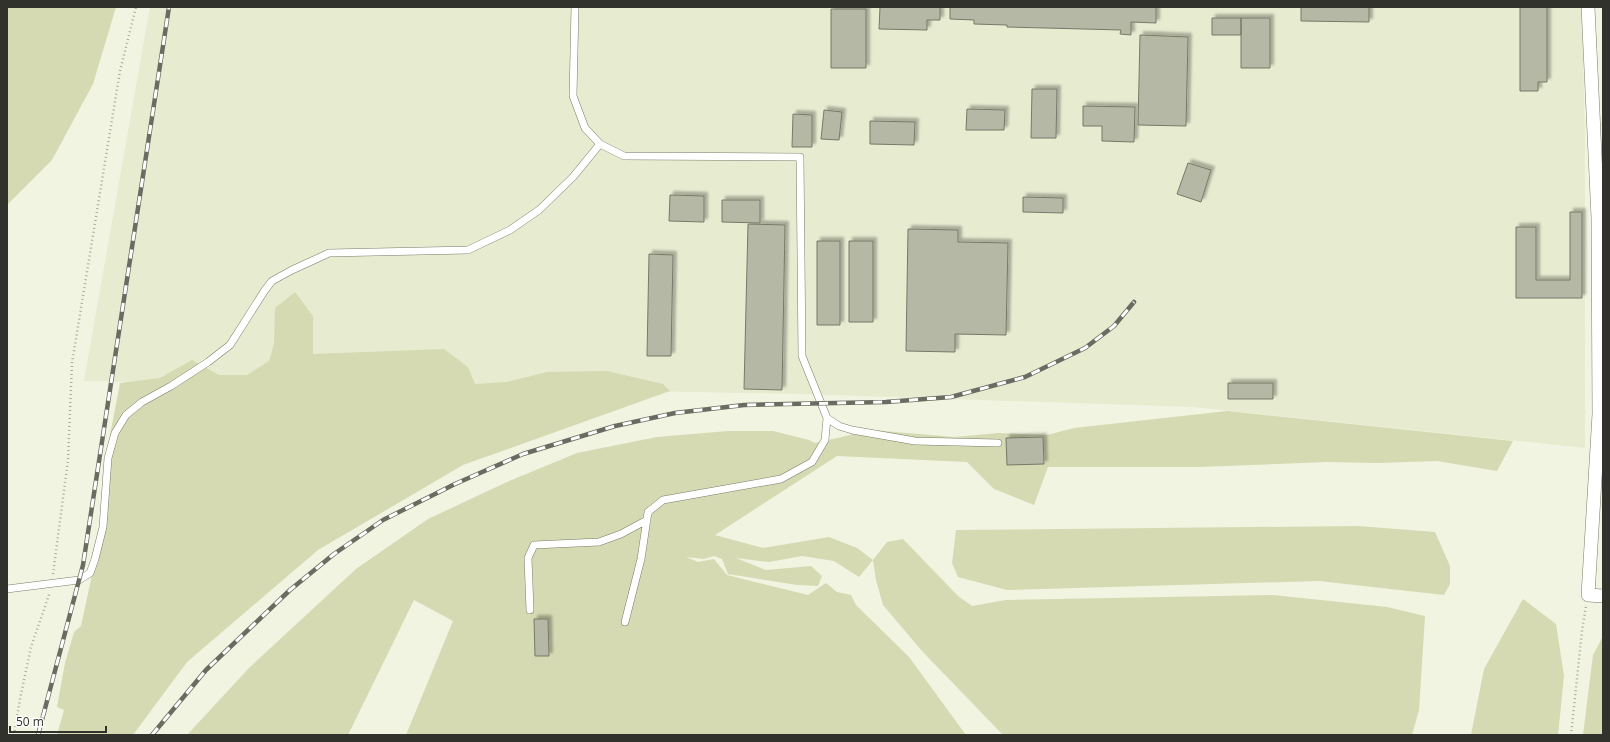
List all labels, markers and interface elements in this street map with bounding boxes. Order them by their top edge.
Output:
scale bar [10,708,106,734]
text: 50 m [16,713,44,730]

